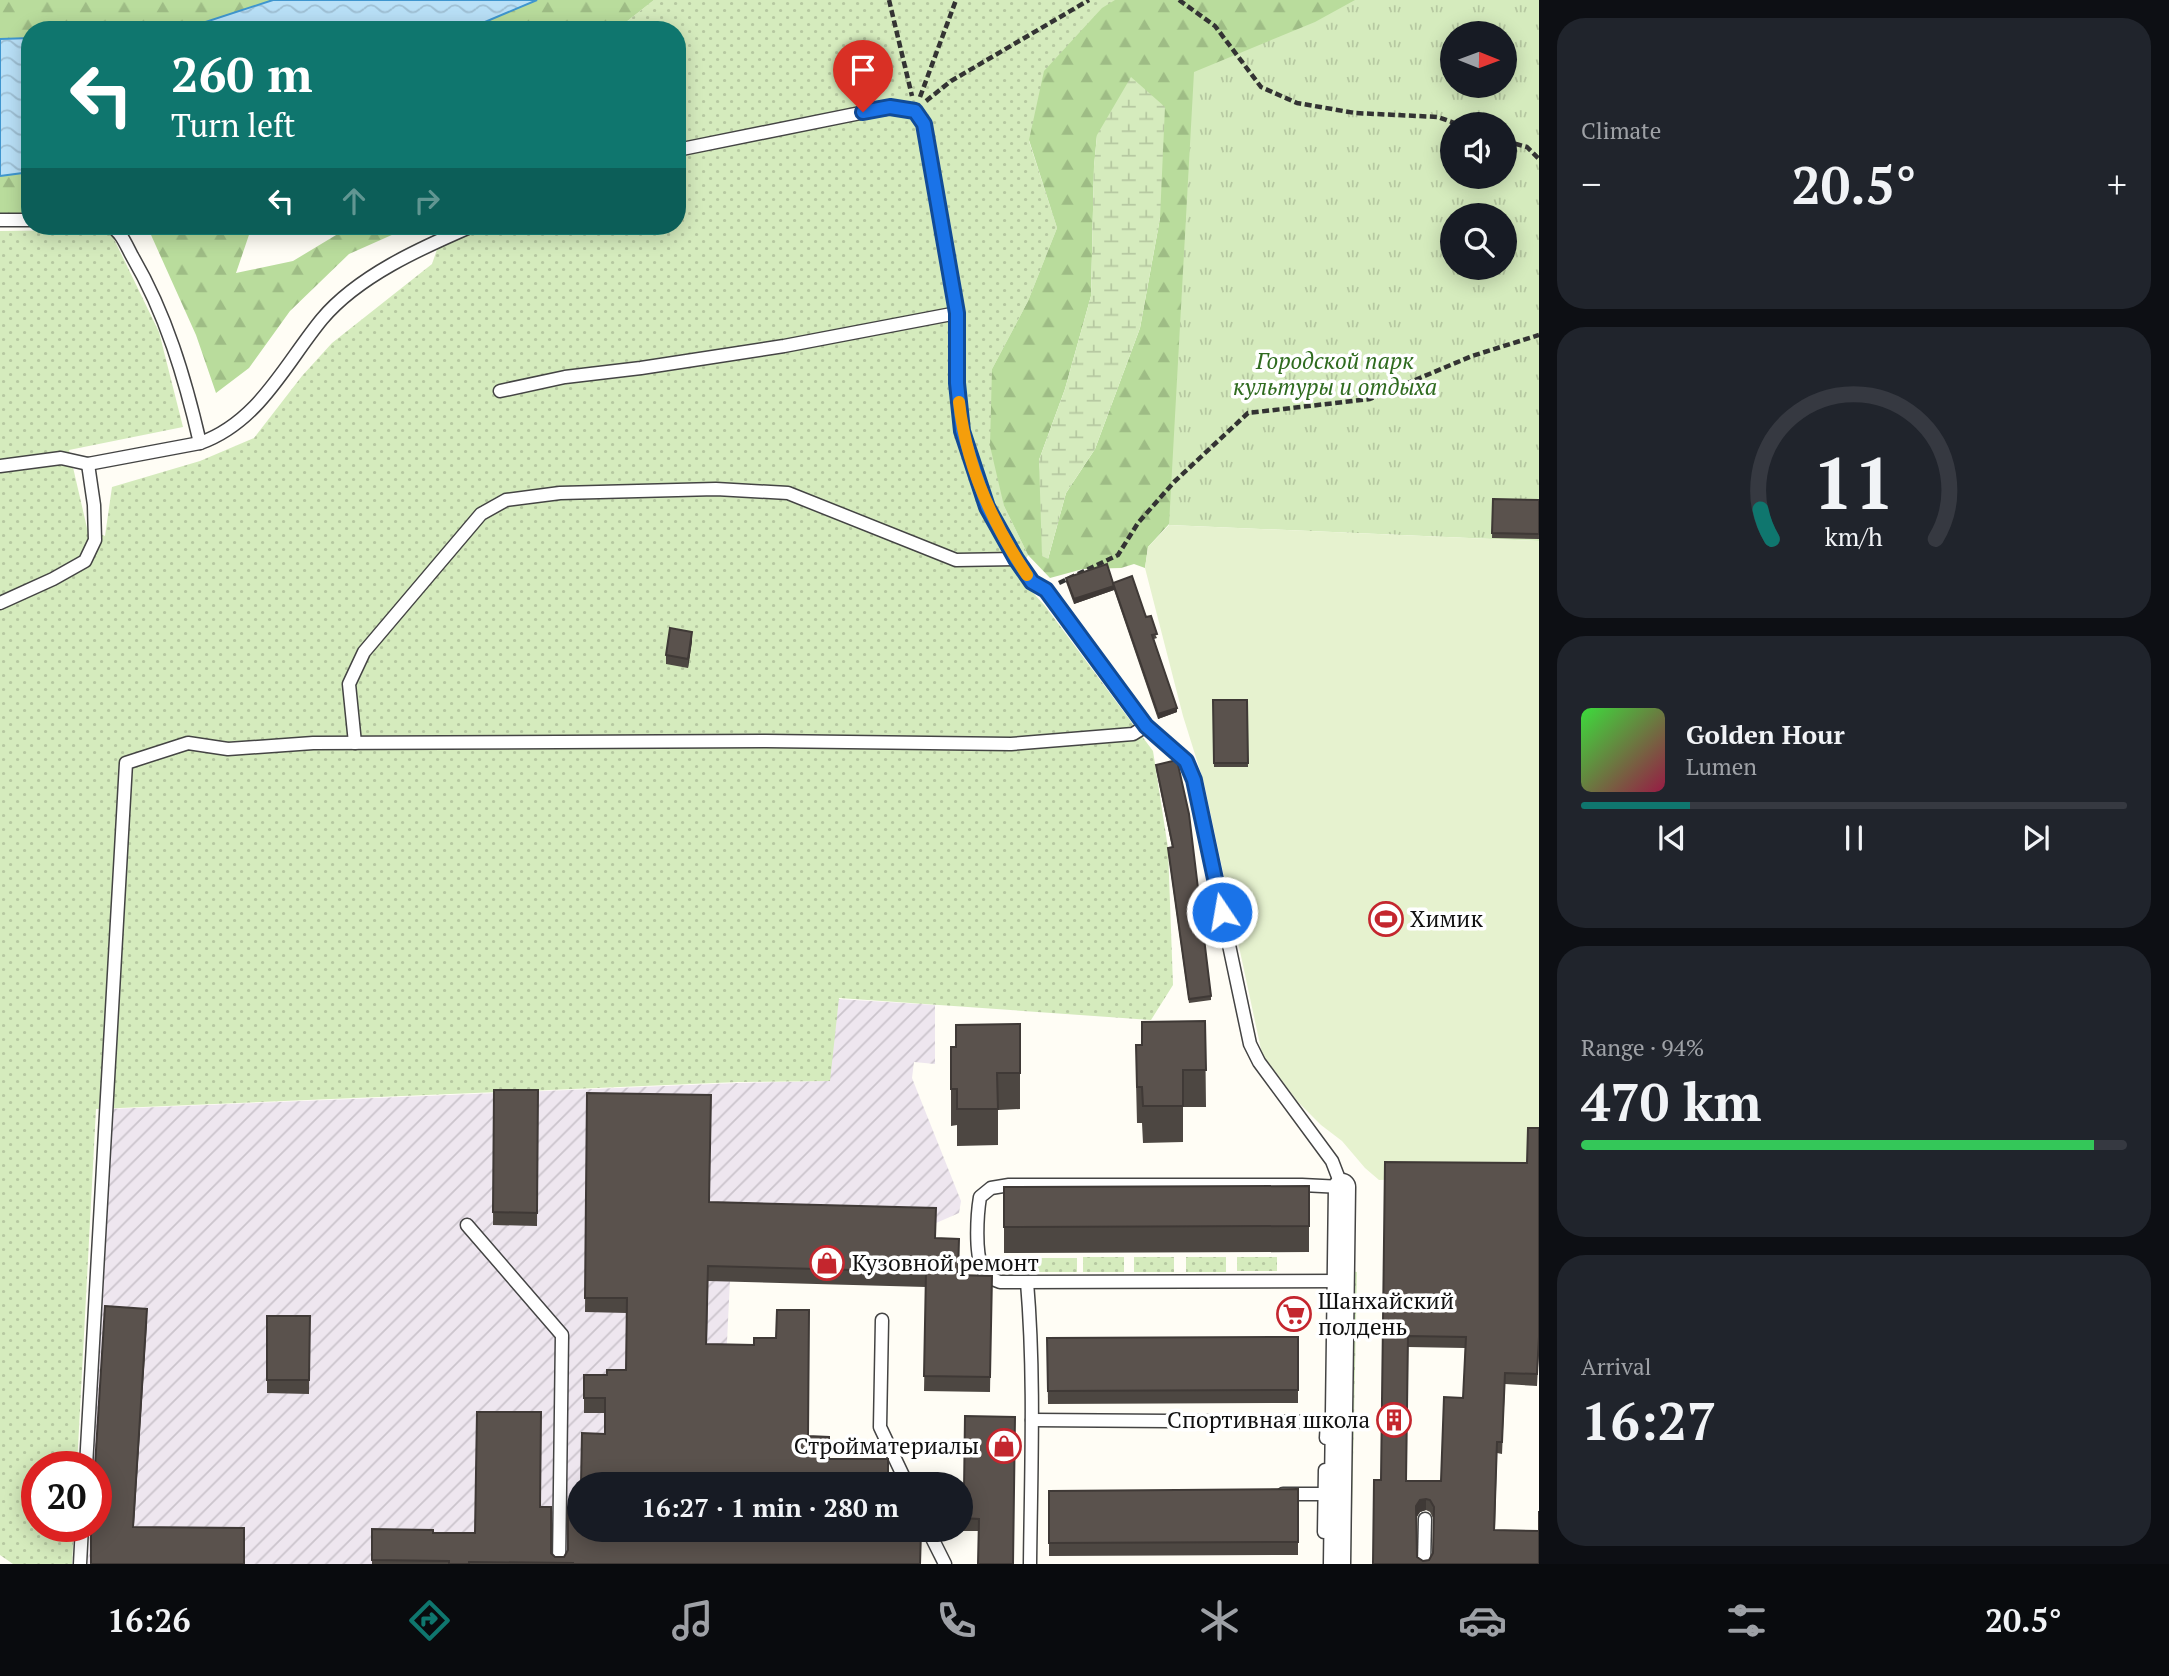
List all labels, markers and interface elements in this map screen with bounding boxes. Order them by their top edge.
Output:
north arrow [1440,21,1517,98]
map controls [1440,21,1517,280]
pin [833,40,893,112]
text: 260 m [171,41,313,106]
icon: left [56,49,147,140]
icon: arrive [844,51,882,89]
text: Turn left [171,104,295,146]
button: sound [1440,112,1517,189]
text: Climate [1581,115,1661,146]
text: 20.5° [1791,150,1917,219]
text: − [1581,159,1601,209]
text: + [2107,159,2127,209]
icon: left [262,182,300,220]
icon: ahead [335,182,373,220]
icon: right [408,182,446,220]
button: search [1440,203,1517,280]
park label: Городской парк культуры и отдыха [1233,345,1437,402]
text: 11 [1813,433,1895,530]
text: km/h [1825,520,1883,553]
text: Golden Hour [1686,717,1845,751]
text: Lumen [1686,751,1757,782]
icon: previous [1653,819,1691,857]
icon: pause [1835,819,1873,857]
icon: next [2017,819,2055,857]
position arrow [1185,875,1259,949]
sports icon: Химик [1367,900,1405,938]
place label: Химик [1410,903,1483,934]
text: Range · 94% [1581,1032,1704,1063]
text: 470 km [1581,1067,1762,1136]
shop icon: Кузовной ремонт [808,1244,846,1282]
place label: Кузовной ремонт [852,1247,1039,1278]
place label: Шанхайский полдень [1318,1285,1454,1342]
supermarket icon: Шанхайский полдень [1275,1295,1313,1333]
text: Arrival [1581,1351,1652,1382]
text: 16:27 [1581,1386,1716,1455]
building icon: Спортивная школа [1375,1401,1413,1439]
place label: Спортивная школа [1167,1404,1370,1435]
shop icon: Стройматериалы [985,1427,1023,1465]
place label: Стройматериалы [794,1430,979,1461]
speed limit sign: 20 [21,1451,112,1542]
text: 16:27 · 1 min · 280 m [641,1490,899,1524]
icon: directions [405,1596,454,1645]
icon: music [668,1596,717,1645]
icon: phone [932,1596,981,1645]
icon: climate [1195,1596,1244,1645]
icon: car [1458,1596,1507,1645]
icon: filters [1722,1596,1771,1645]
text: 16:26 [107,1599,190,1641]
text: 20.5° [1985,1599,2062,1641]

